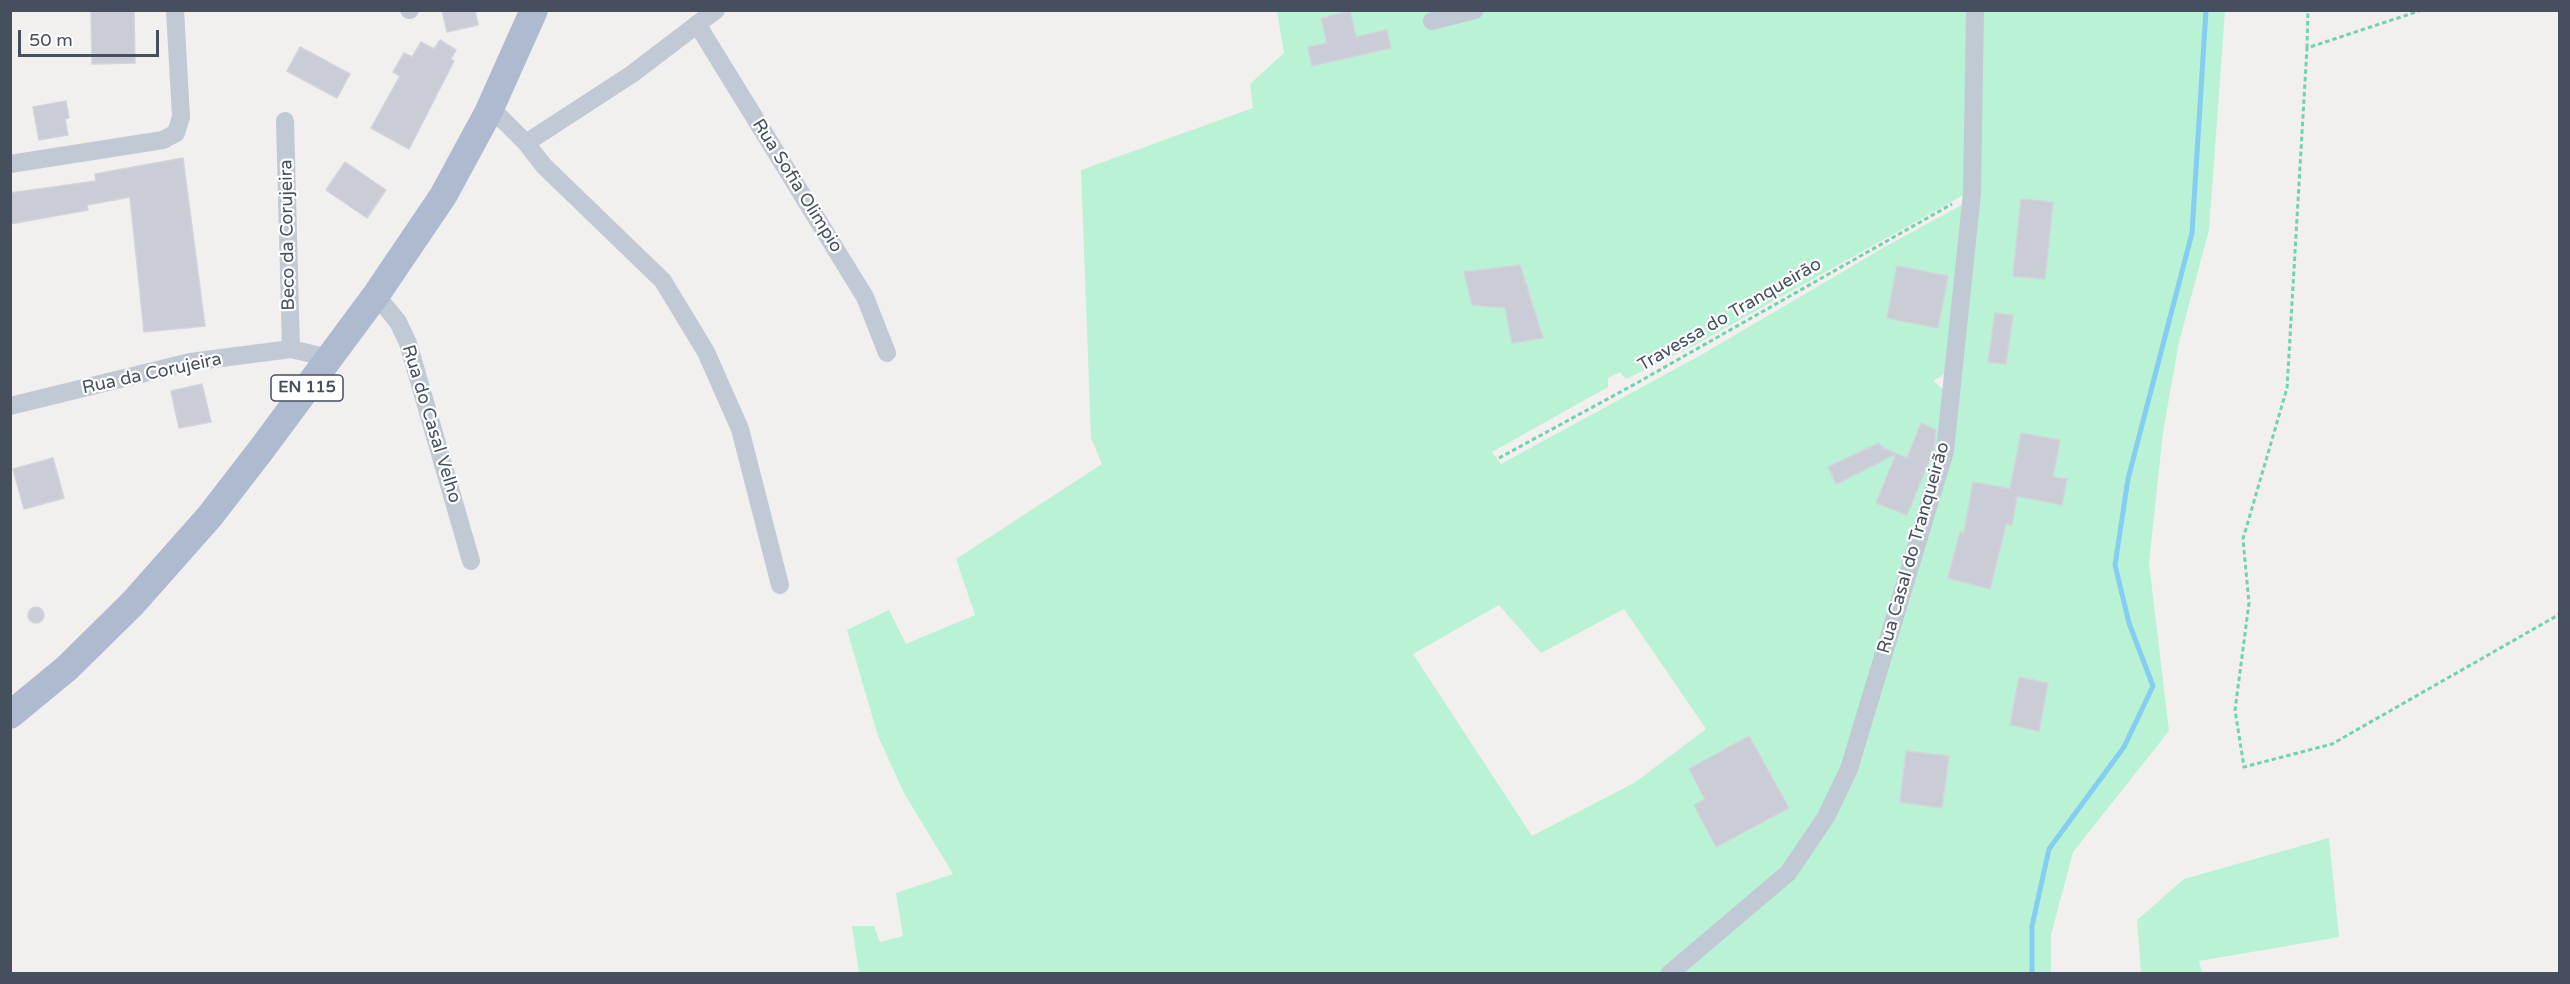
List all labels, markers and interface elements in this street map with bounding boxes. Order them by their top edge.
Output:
scale bar [21,18,162,56]
text: 50 m [29,29,73,51]
street label: Rua Sofia Olimpio [747,115,847,257]
street label: Beco da Corujeira [276,159,300,311]
street label: Travessa do Tranqueirão [1634,254,1826,376]
street label: Rua do Casal Velho [397,342,465,506]
street label: Rua da Corujeira [80,349,224,399]
road number: EN 115 [271,375,343,401]
street label: Rua Casal do Tranqueirão [1873,440,1955,656]

